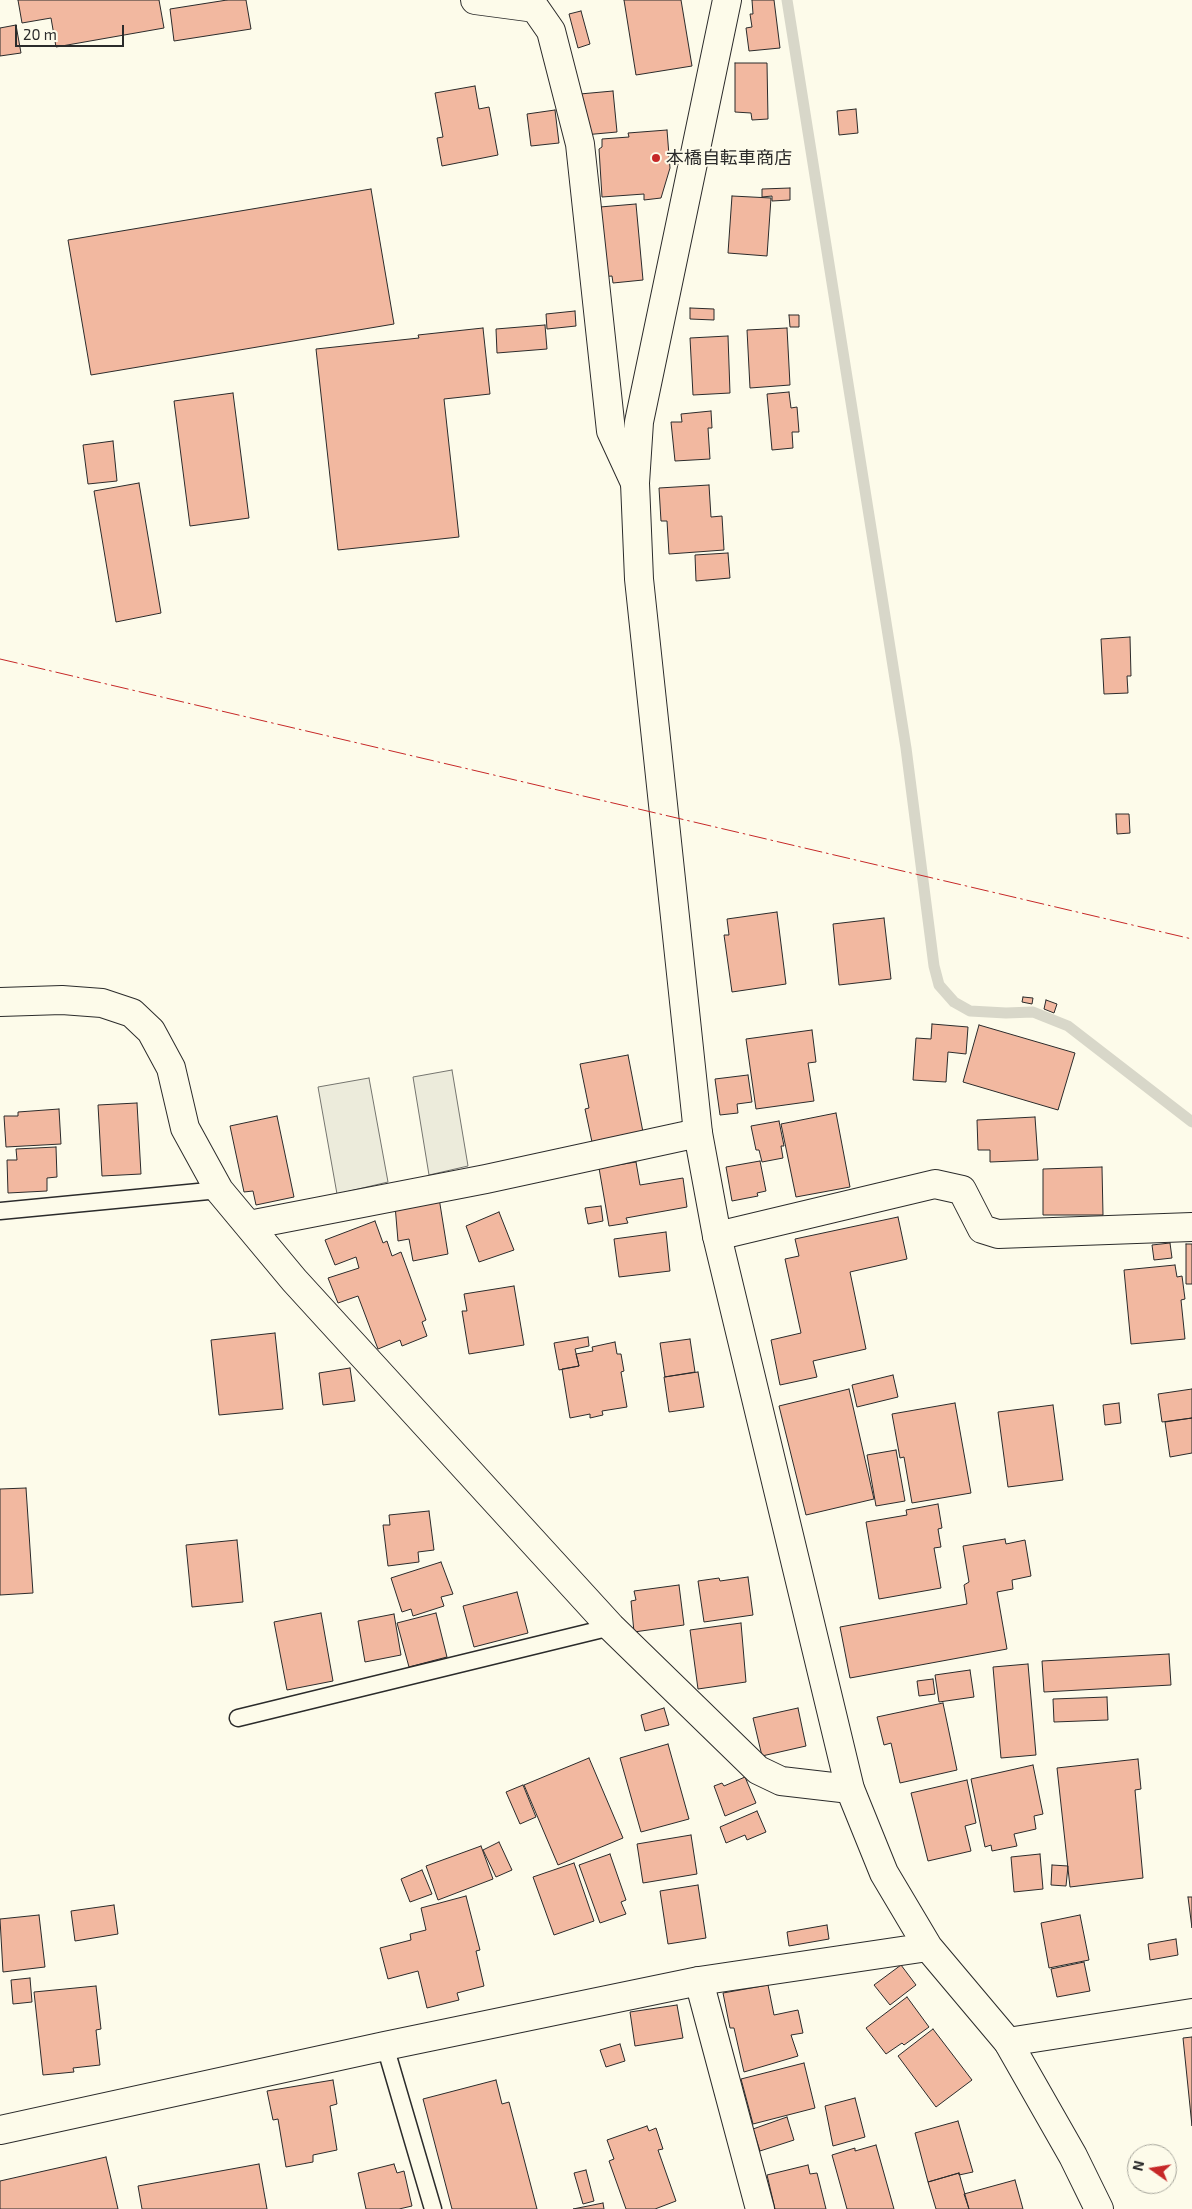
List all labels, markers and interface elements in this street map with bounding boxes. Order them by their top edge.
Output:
scale bar [18,15,126,47]
text: 20 m [23,25,57,43]
place label: 本橋自転車商店 [666,147,792,169]
marker: 本橋自転車商店 [650,152,662,164]
north arrow [1127,2144,1177,2194]
text: N [1128,2159,1147,2173]

